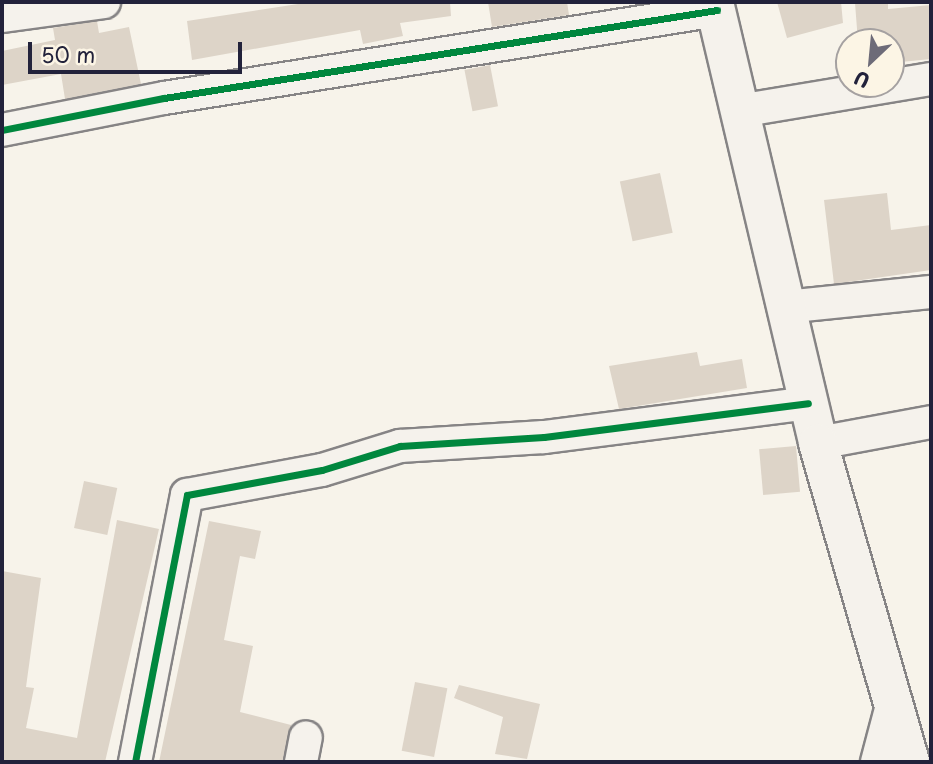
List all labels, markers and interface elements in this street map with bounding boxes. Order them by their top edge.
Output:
scale bar [32,28,245,72]
north arrow [835,28,905,98]
text: 50 m [41,38,95,70]
text: U [849,64,874,96]

